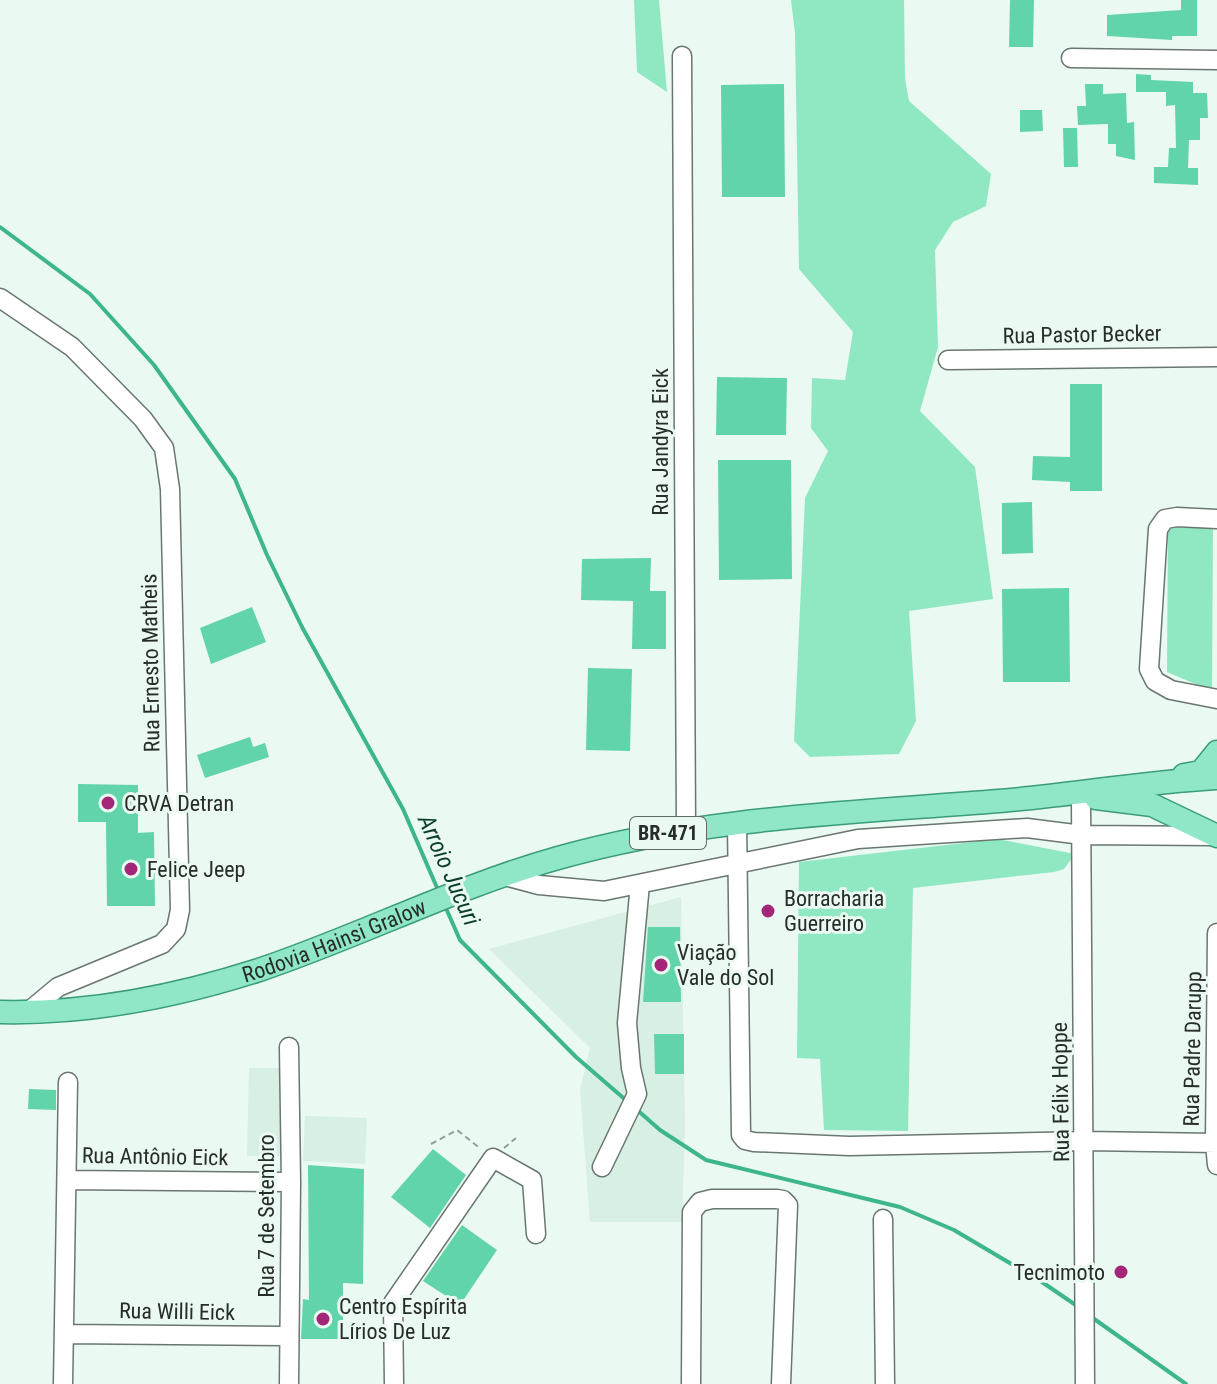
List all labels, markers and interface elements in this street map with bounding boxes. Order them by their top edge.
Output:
street label: Rua Pastor Becker [1002,321,1162,348]
street label: Rua Jandyra Eick [648,368,673,516]
street label: Rua Ernesto Matheis [136,573,165,753]
place label: CRVA Detran [124,791,234,816]
marker: CRVA Detran [99,794,117,812]
water label: Arroio Jucuri [412,809,486,930]
road number: BR-471 [630,817,706,849]
place label: Felice Jeep [147,857,245,882]
marker: Felice Jeep [122,860,140,878]
place label: Borracharia Guerreiro [784,886,884,936]
street label: Rodovia Hainsi Gralow [239,894,430,988]
marker: Borracharia Guerreiro [759,902,777,920]
place label: Viação Vale do Sol [677,940,774,990]
marker: Viação Vale do Sol [652,956,670,974]
street label: Rua Padre Darupp [1179,971,1206,1127]
street label: Rua Félix Hoppe [1047,1022,1074,1162]
street label: Rua 7 de Setembro [254,1134,279,1298]
street label: Rua Antônio Eick [82,1143,229,1170]
place label: Tecnimoto [1013,1260,1105,1285]
marker: Tecnimoto [1112,1263,1130,1281]
place label: Centro Espírita Lírios De Luz [339,1294,467,1344]
street label: Rua Willi Eick [119,1298,235,1325]
marker: Centro Espírita Lírios De Luz [314,1310,332,1328]

